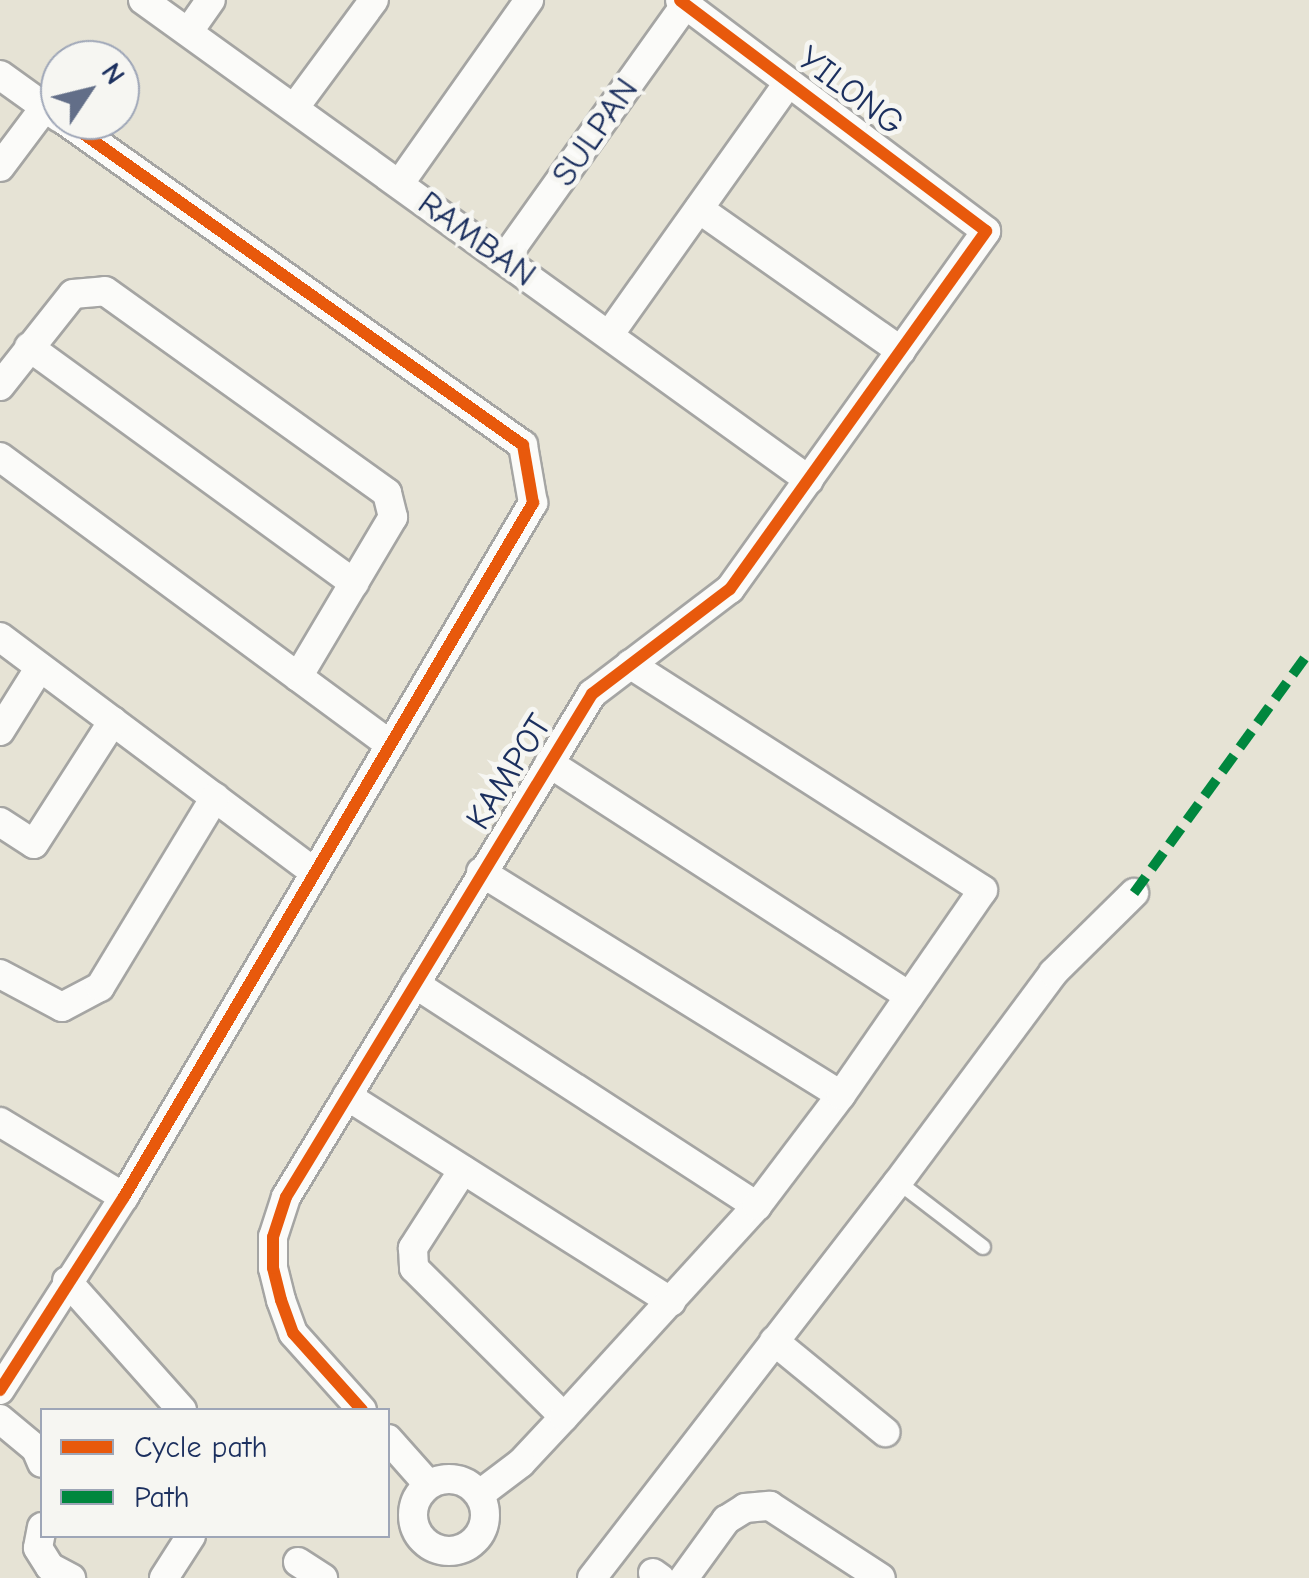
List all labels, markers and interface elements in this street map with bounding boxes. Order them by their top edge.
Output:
street label: YILONG [790,38,912,144]
north arrow [40,40,140,140]
text: N [95,57,131,91]
street label: SULPAN [543,70,647,194]
street label: RAMBAN [410,182,544,296]
street label: KAMPOT [457,707,561,837]
legend [40,1408,390,1538]
text: Cycle path [134,1430,268,1465]
text: Path [134,1480,190,1515]

